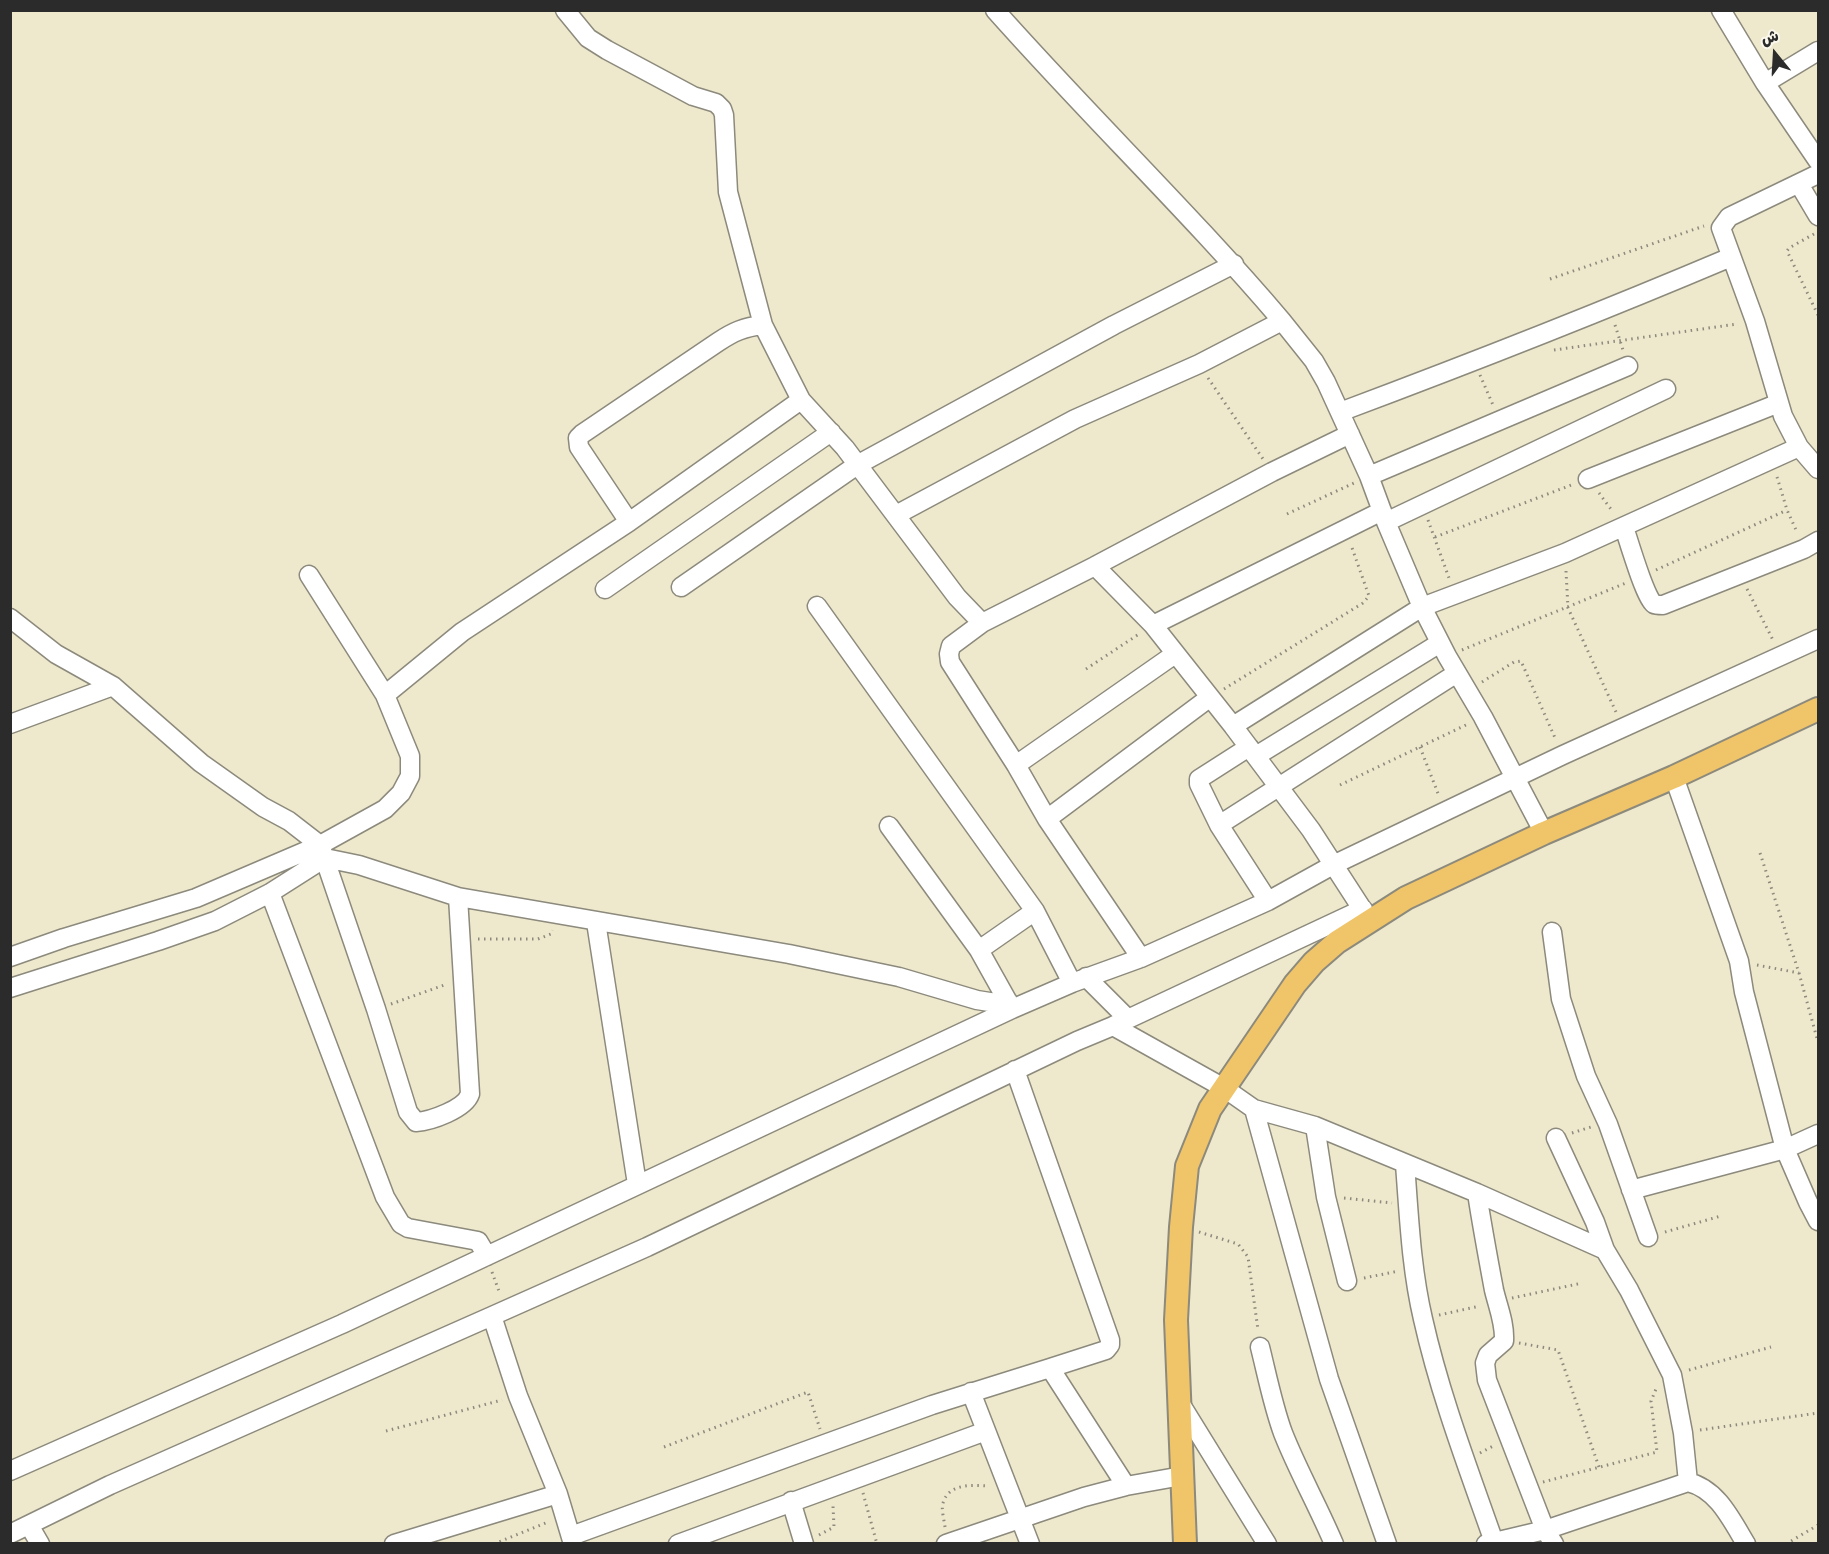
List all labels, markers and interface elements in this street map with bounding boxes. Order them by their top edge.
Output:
north arrow [1745,24,1805,84]
text: ش [1758,24,1781,50]

